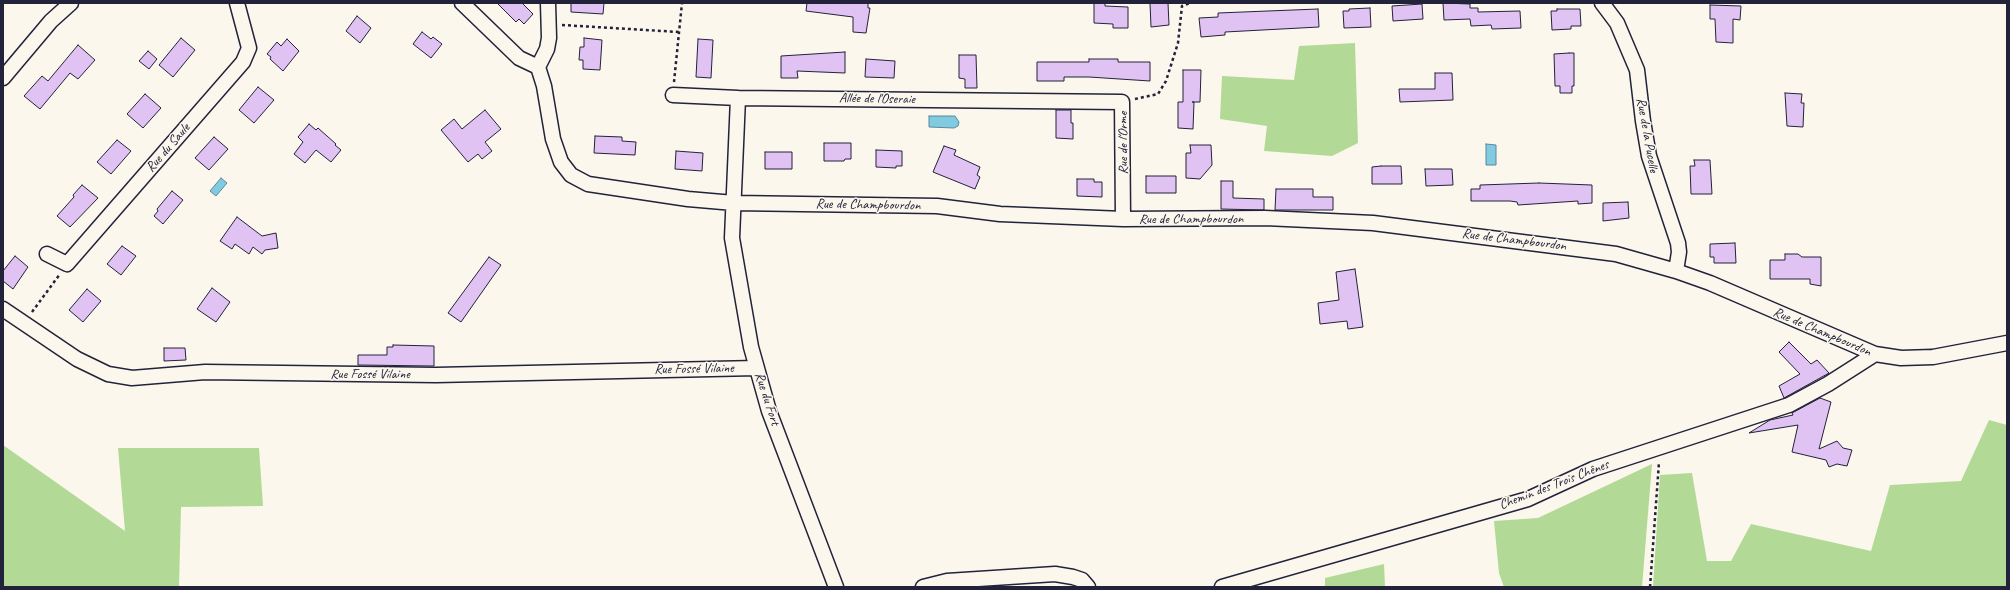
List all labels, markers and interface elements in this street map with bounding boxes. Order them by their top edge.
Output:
street label: Allée de l'Oseraie [839,90,915,108]
street label: Rue de la Pucelle [1632,96,1662,174]
street label: Rue de l'Orme [1115,112,1131,174]
street label: Rue du Saule [142,120,194,176]
street label: Rue de Champbourdon [815,196,921,214]
street label: Rue de Champbourdon [1139,211,1243,227]
street label: Rue de Champbourdon [1461,225,1567,255]
street label: Rue de Champbourdon [1771,304,1873,360]
street label: Rue Fossé Vilaine [654,360,734,378]
street label: Rue Fossé Vilaine [330,366,410,382]
street label: Rue du Fort [751,370,783,428]
street label: Chemin des Trois Chênes [1497,456,1611,514]

